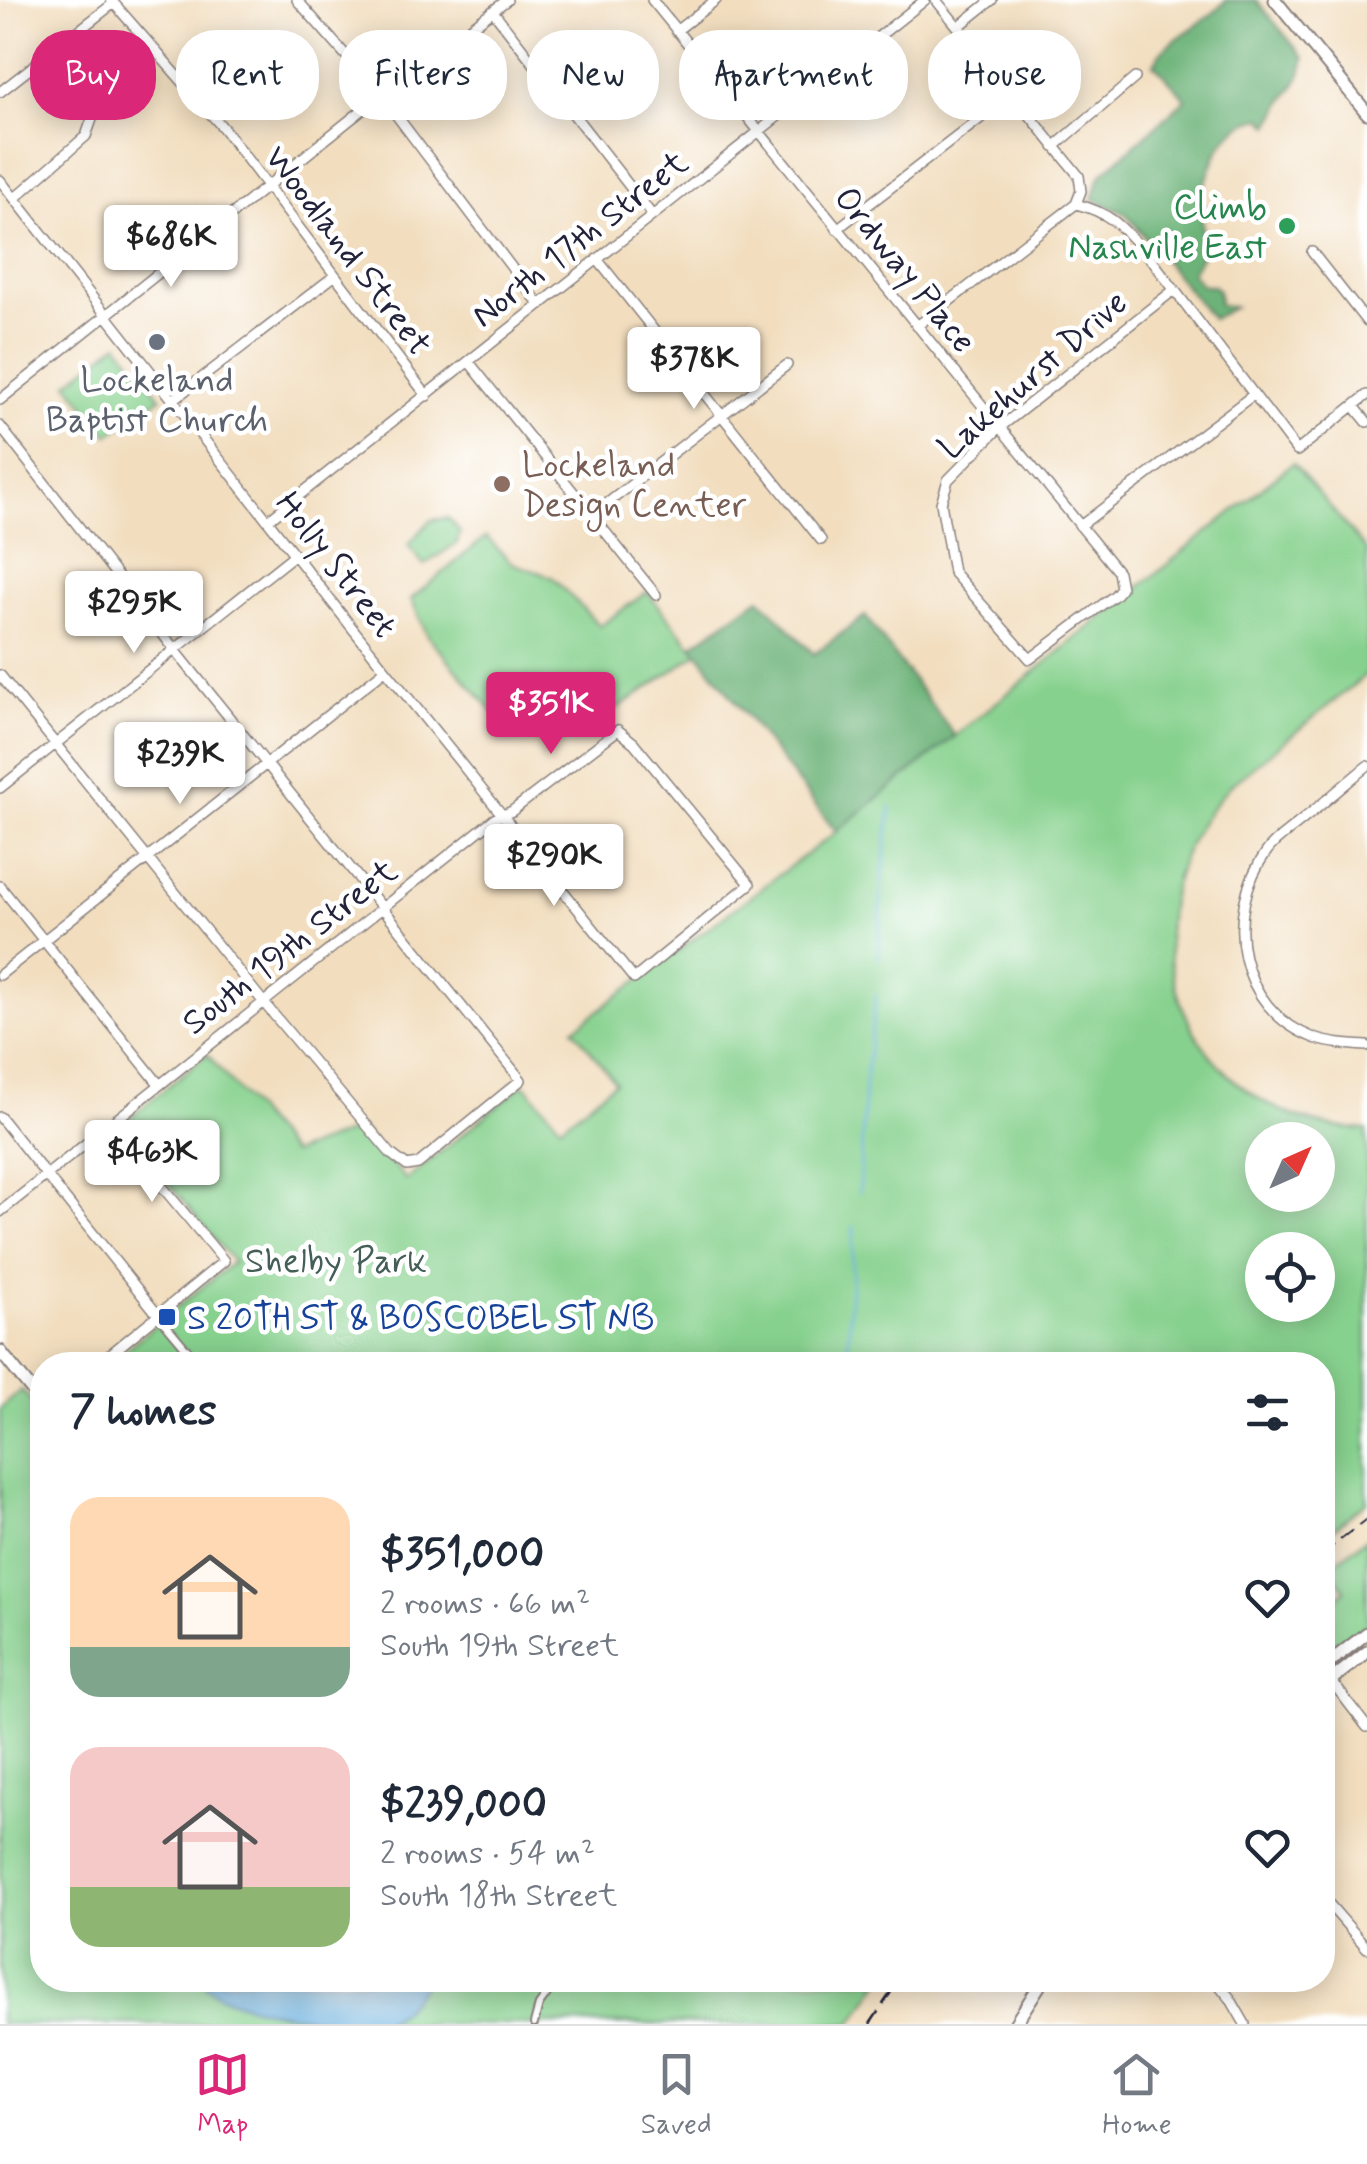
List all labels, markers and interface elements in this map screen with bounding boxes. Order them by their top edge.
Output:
chip: Buy [30,30,156,120]
chip: Rent [176,30,319,120]
chip: Filters [339,30,507,120]
chip: New [527,30,659,120]
chip: Apartment [679,30,908,120]
chip: House [928,30,1081,120]
street label: Woodland Street [253,137,442,366]
street label: North 17th Street [462,140,698,339]
street label: Ordway Place [823,177,986,363]
place label: Climb Nashville East [1068,185,1267,271]
pin: $686K [101,205,241,290]
marker: Climb Nashville East [1276,215,1298,237]
text: $686K [126,216,216,258]
street label: Lakehurst Drive [929,281,1138,470]
pin: $378K [624,327,764,412]
marker: Lockeland Baptist Church [146,331,168,353]
text: $378K [649,338,739,380]
place label: Lockeland Baptist Church [46,358,268,444]
place label: Lockeland Design Center [522,443,747,532]
marker: Lockeland Design Center [491,473,513,495]
street label: Holly Street [264,483,407,648]
pin: $295K [64,571,204,656]
text: $295K [87,582,181,624]
pin: $351K [481,672,621,757]
text: $351K [508,683,594,725]
pin: $239K [110,722,250,807]
text: $239K [136,733,224,775]
pin: $290K [484,824,624,909]
text: $290K [506,835,602,877]
street label: South 19th Street [173,849,408,1046]
pin: $463K [82,1120,222,1205]
north arrow [1245,1122,1335,1212]
map controls [1245,1122,1335,1322]
text: $463K [107,1131,197,1173]
button: locate [1245,1232,1335,1322]
park label: Shelby Park [245,1239,427,1285]
place label: S 20TH ST & BOSCOBEL ST NB [187,1296,654,1342]
marker: S 20TH ST & BOSCOBEL ST NB [156,1306,178,1328]
text: 7 homes [70,1385,217,1440]
icon: filters [1240,1385,1295,1440]
text: $351,000 [380,1528,544,1583]
icon: home [150,1537,270,1657]
icon: heart [1240,1570,1295,1625]
text: 2 rooms · 66 m² [380,1583,590,1625]
text: South 19th Street [380,1625,619,1667]
text: $239,000 [380,1778,547,1833]
icon: home [150,1787,270,1907]
icon: heart [1240,1820,1295,1875]
text: 2 rooms · 54 m² [380,1833,595,1875]
text: South 18th Street [380,1875,617,1917]
tab: Map [195,2047,250,2144]
tab: Saved [641,2047,712,2144]
tab: Home [1102,2047,1172,2144]

